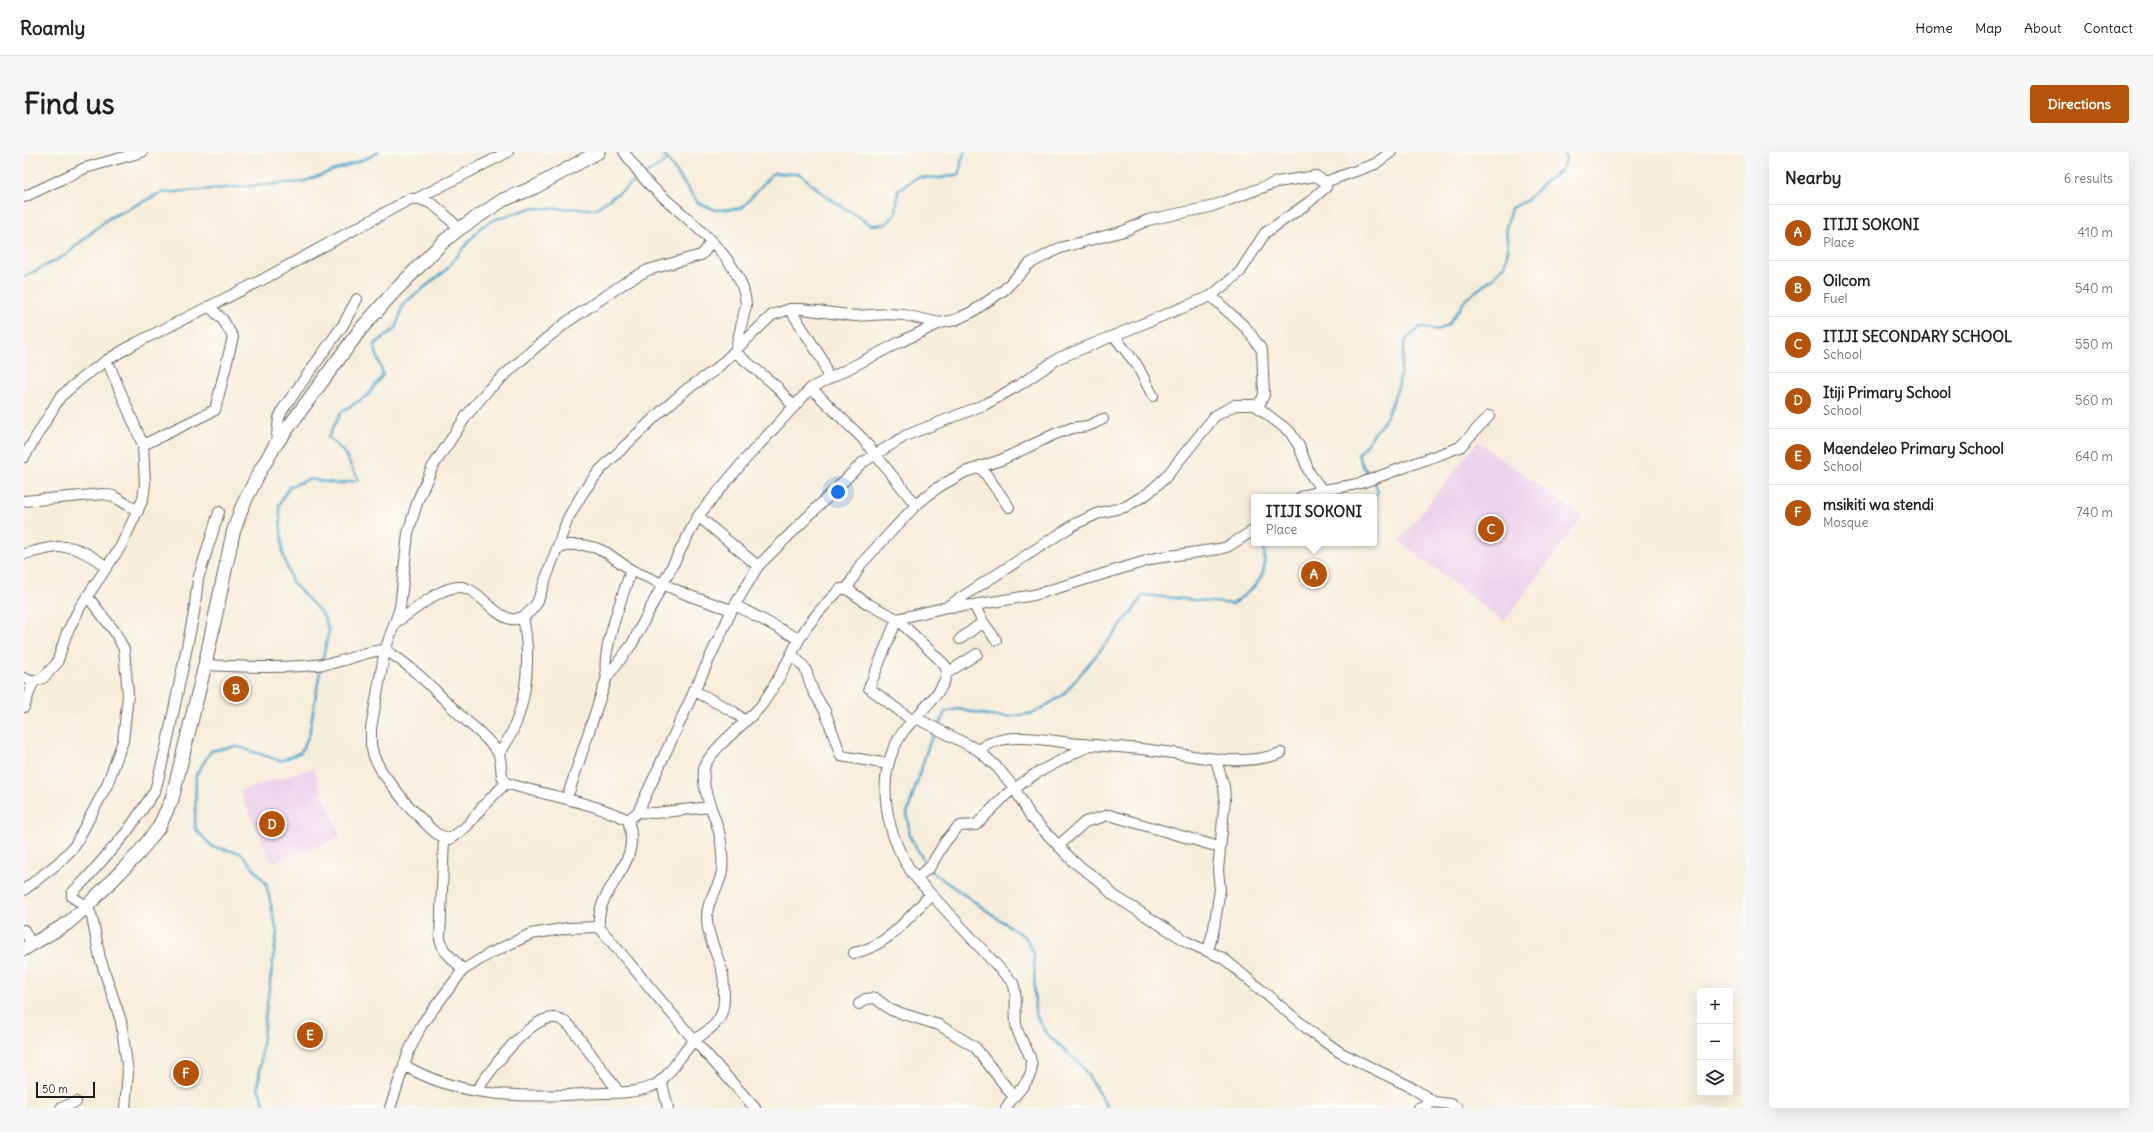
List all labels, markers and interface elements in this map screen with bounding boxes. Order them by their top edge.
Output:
text: Roamly [20,16,85,40]
text: Home [1915,19,1953,37]
text: Map [1975,19,2002,37]
text: About [2024,19,2062,37]
text: Contact [2084,19,2133,37]
button: Directions [2030,85,2129,123]
text: Find us [24,86,115,122]
text: Nearby [1785,167,1841,189]
text: 6 results [2064,170,2113,187]
text: ITIJI SOKONI [1823,215,1919,234]
text: A [1794,224,1802,241]
text: 410 m [2077,224,2113,241]
text: Place [1823,234,1854,251]
text: Oilcom [1823,271,1870,290]
text: B [1794,280,1802,297]
text: 540 m [2075,280,2113,297]
text: Fuel [1823,290,1847,307]
text: ITIJI SECONDARY SCHOOL [1823,327,2012,346]
text: C [1794,336,1802,353]
text: 550 m [2075,336,2113,353]
text: School [1823,346,1862,363]
text: Itiji Primary School [1823,383,1951,402]
text: D [1793,392,1803,409]
text: 560 m [2075,392,2113,409]
text: School [1823,402,1862,419]
text: Maendeleo Primary School [1823,439,2004,458]
text: E [1794,448,1802,465]
text: 640 m [2075,448,2113,465]
text: School [1823,458,1862,475]
your location [828,482,848,502]
popup [1251,494,1377,546]
text: msikiti wa stendi [1823,495,1934,514]
text: ITIJI SOKONI [1266,502,1362,521]
text: F [1794,504,1802,521]
text: 740 m [2076,504,2113,521]
pin: C [1478,514,1504,544]
text: Mosque [1823,514,1868,531]
text: Place [1266,521,1297,538]
pin: A [1301,559,1327,589]
pin: B [223,674,249,704]
pin: D [259,809,285,839]
map controls [1697,988,1733,1096]
button: + [1697,988,1733,1024]
pin: E [297,1020,323,1050]
button: − [1697,1024,1733,1060]
pin: F [173,1058,199,1088]
button: layers [1697,1060,1733,1096]
scale bar [36,1080,95,1099]
text: 50 m [42,1082,68,1096]

